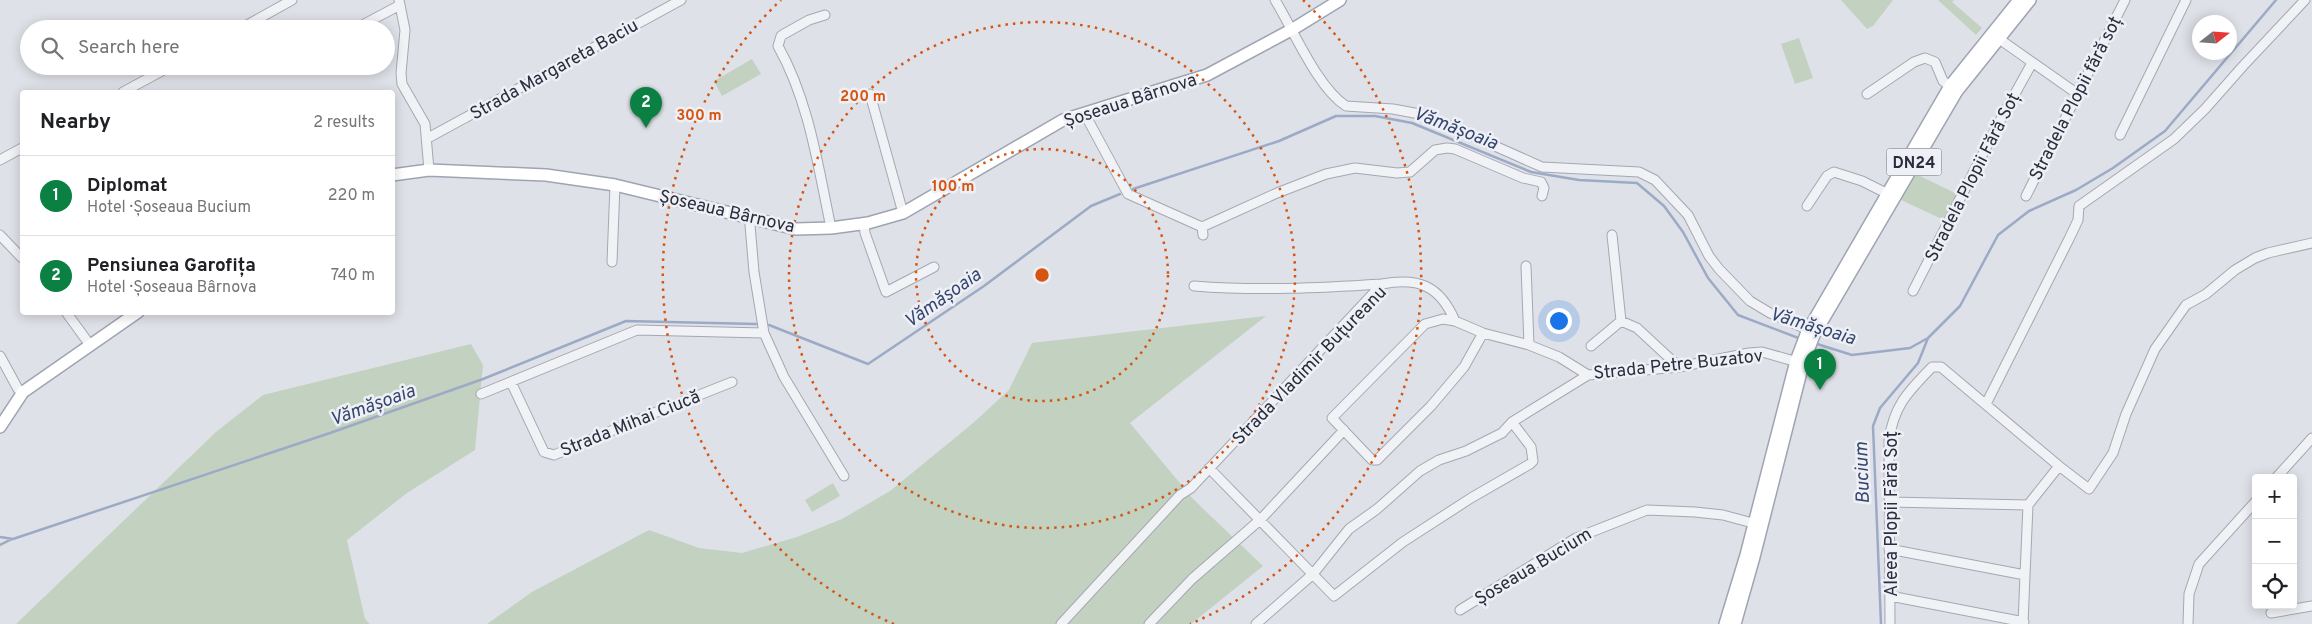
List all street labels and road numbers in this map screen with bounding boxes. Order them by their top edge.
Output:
street label: Stradela Plopii fără soț [2025,13,2128,185]
street label: Strada Margareta Baciu [467,14,643,126]
street label: Șoseaua Bârnova [1061,69,1200,134]
street label: Stradela Plopii Fără Soț [1921,89,2026,266]
road number: DN24 [1886,148,1942,176]
street label: Șoseaua Bârnova [657,186,797,239]
street label: Strada Vladimir Buțureanu [1228,282,1392,451]
street label: Strada Petre Buzatov [1592,345,1764,386]
street label: Strada Mihai Ciucă [557,386,704,463]
street label: Aleea Plopii Fără Soț [1881,431,1904,597]
street label: Șoseaua Bucium [1471,523,1597,611]

